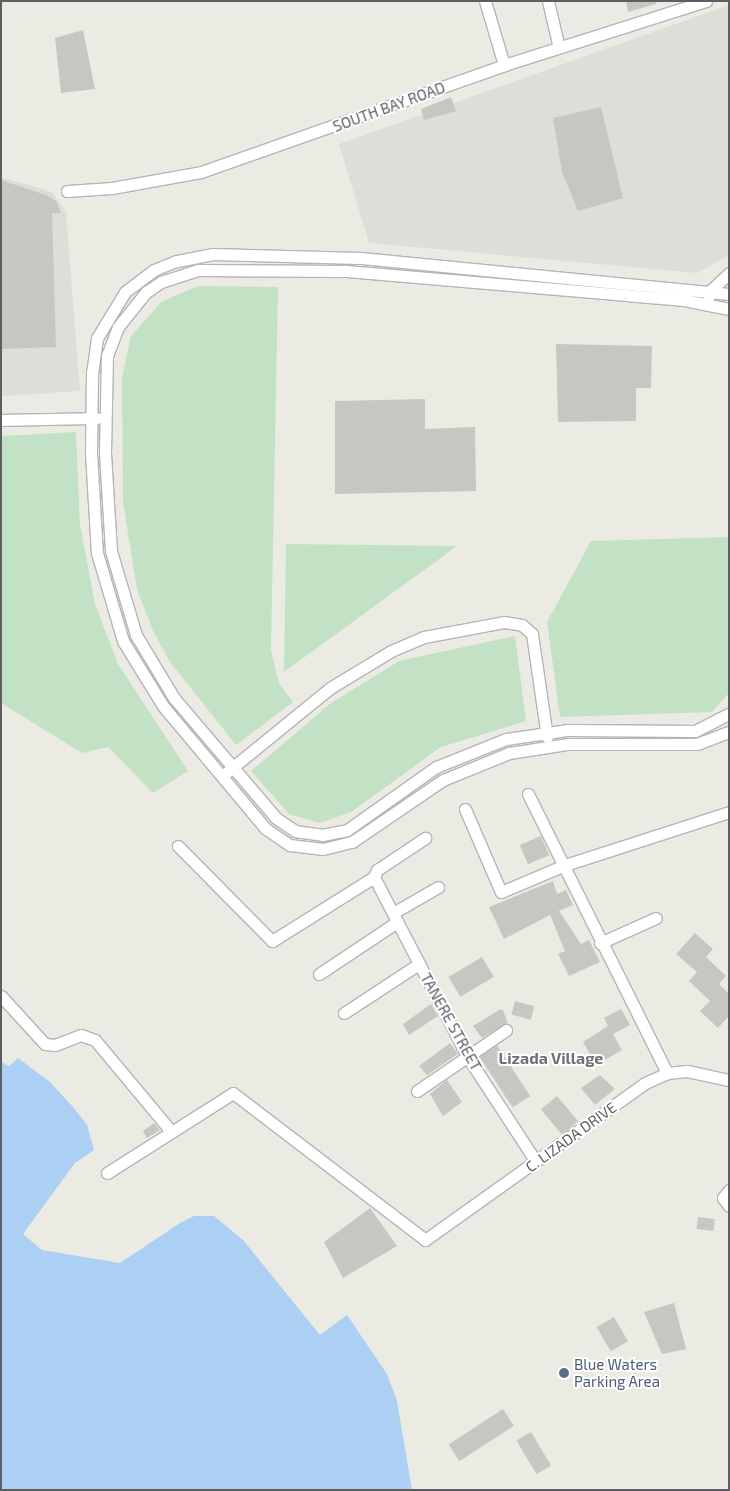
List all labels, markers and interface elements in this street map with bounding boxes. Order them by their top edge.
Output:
street label: SOUTH BAY ROAD [330,78,448,136]
street label: TANERE STREET [417,970,485,1074]
district label: Lizada Village [498,1048,604,1068]
street label: C. LIZADA DRIVE [522,1098,620,1176]
place label: Blue Waters Parking Area [574,1355,660,1390]
marker: Blue Waters Parking Area [558,1367,570,1379]

